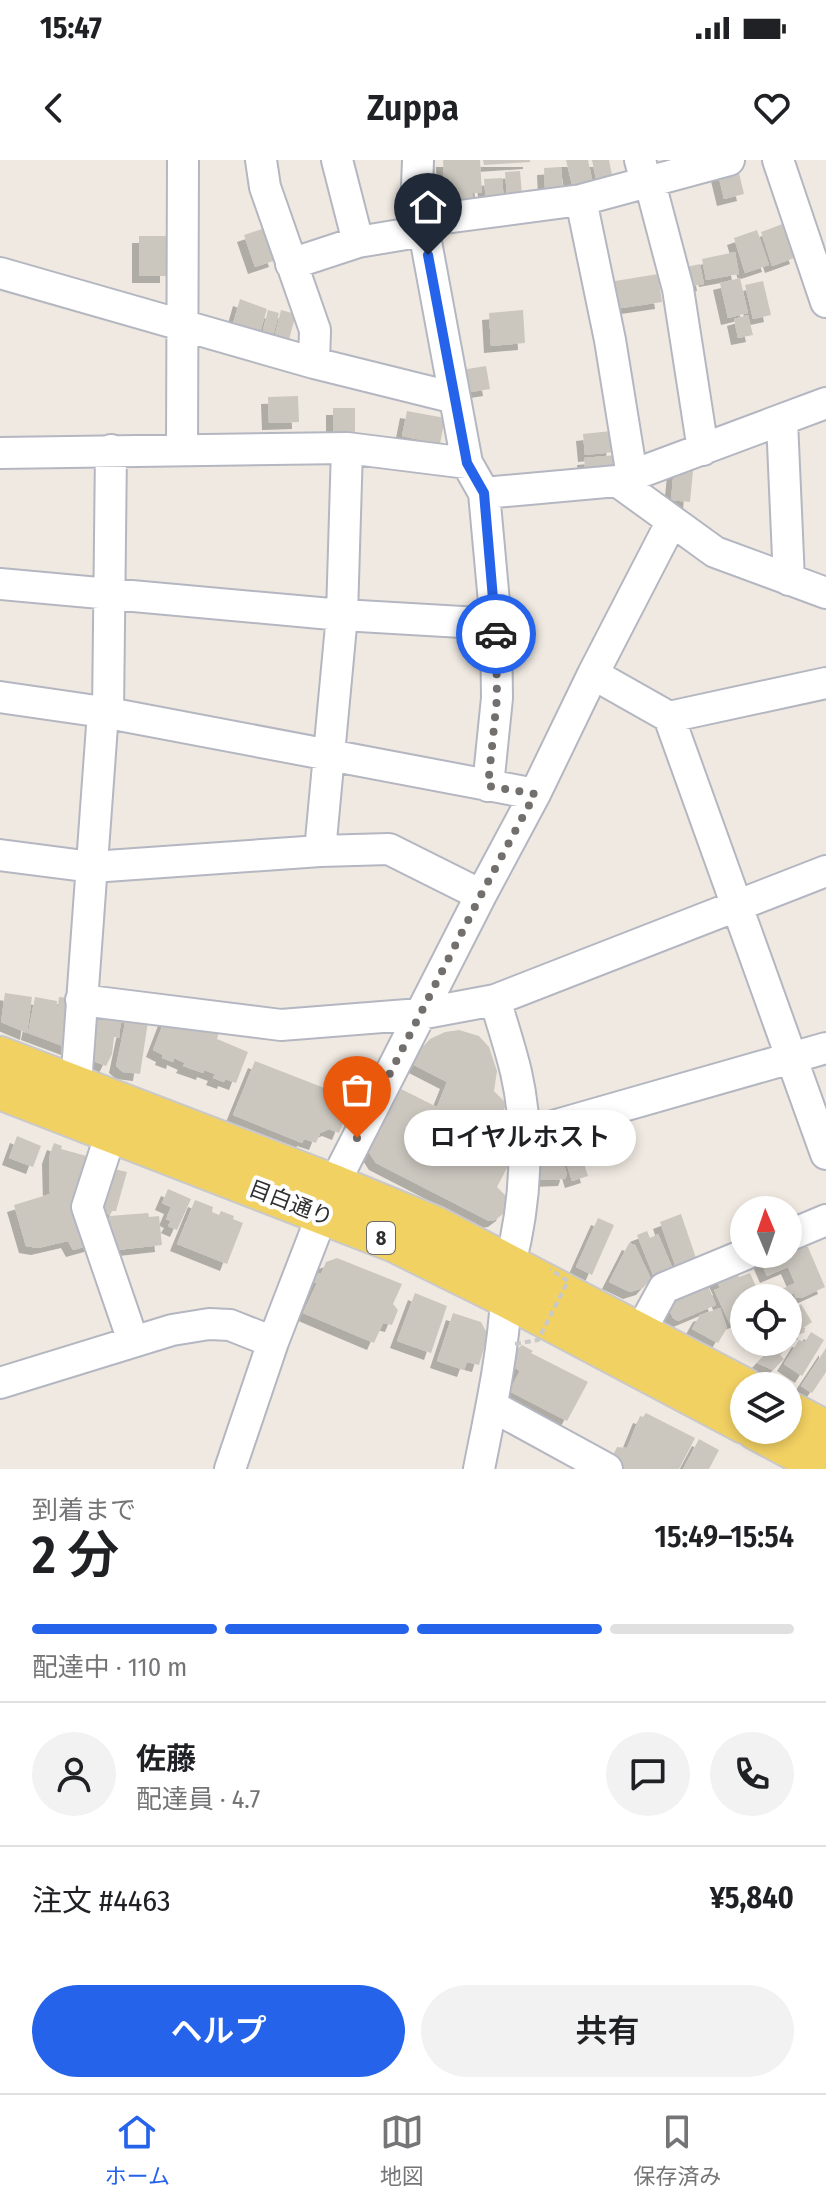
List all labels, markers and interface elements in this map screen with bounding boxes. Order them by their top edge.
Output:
text: 15:47 [40,10,102,46]
icon: back [32,86,76,130]
text: Zuppa [367,86,459,130]
icon: heart [750,86,794,130]
pin [394,173,462,255]
icon: home [406,185,450,229]
courier [456,594,536,674]
icon: car [474,612,518,656]
pin [323,1056,391,1138]
icon: bag [335,1068,379,1112]
callout: ロイヤルホスト [405,1110,637,1166]
text: ロイヤルホスト [429,1122,611,1153]
street label: 目白通り [245,1175,337,1231]
north arrow [730,1196,802,1268]
map controls [730,1196,802,1444]
road number: 8 [367,1222,395,1254]
button: locate [730,1284,802,1356]
button: layers [730,1372,802,1444]
text: 到着まで [32,1495,136,1526]
text: 15:49–15:54 [655,1519,794,1555]
text: 2 分 [32,1524,119,1587]
text: 配達中 · 110 m [32,1652,187,1683]
button: person [32,1732,116,1816]
button: chat [606,1732,690,1816]
button: phone [710,1732,794,1816]
text: 佐藤 [136,1741,196,1777]
text: 配達員 · 4.7 [136,1784,260,1815]
text: ¥5,840 [710,1880,794,1916]
text: 注文 #4463 [32,1883,170,1919]
button: ヘルプ [32,1985,405,2077]
button: 共有 [421,1985,794,2077]
tab: ホーム [105,2110,170,2190]
tab: 地図 [380,2110,424,2190]
tab: 保存済み [633,2110,721,2190]

